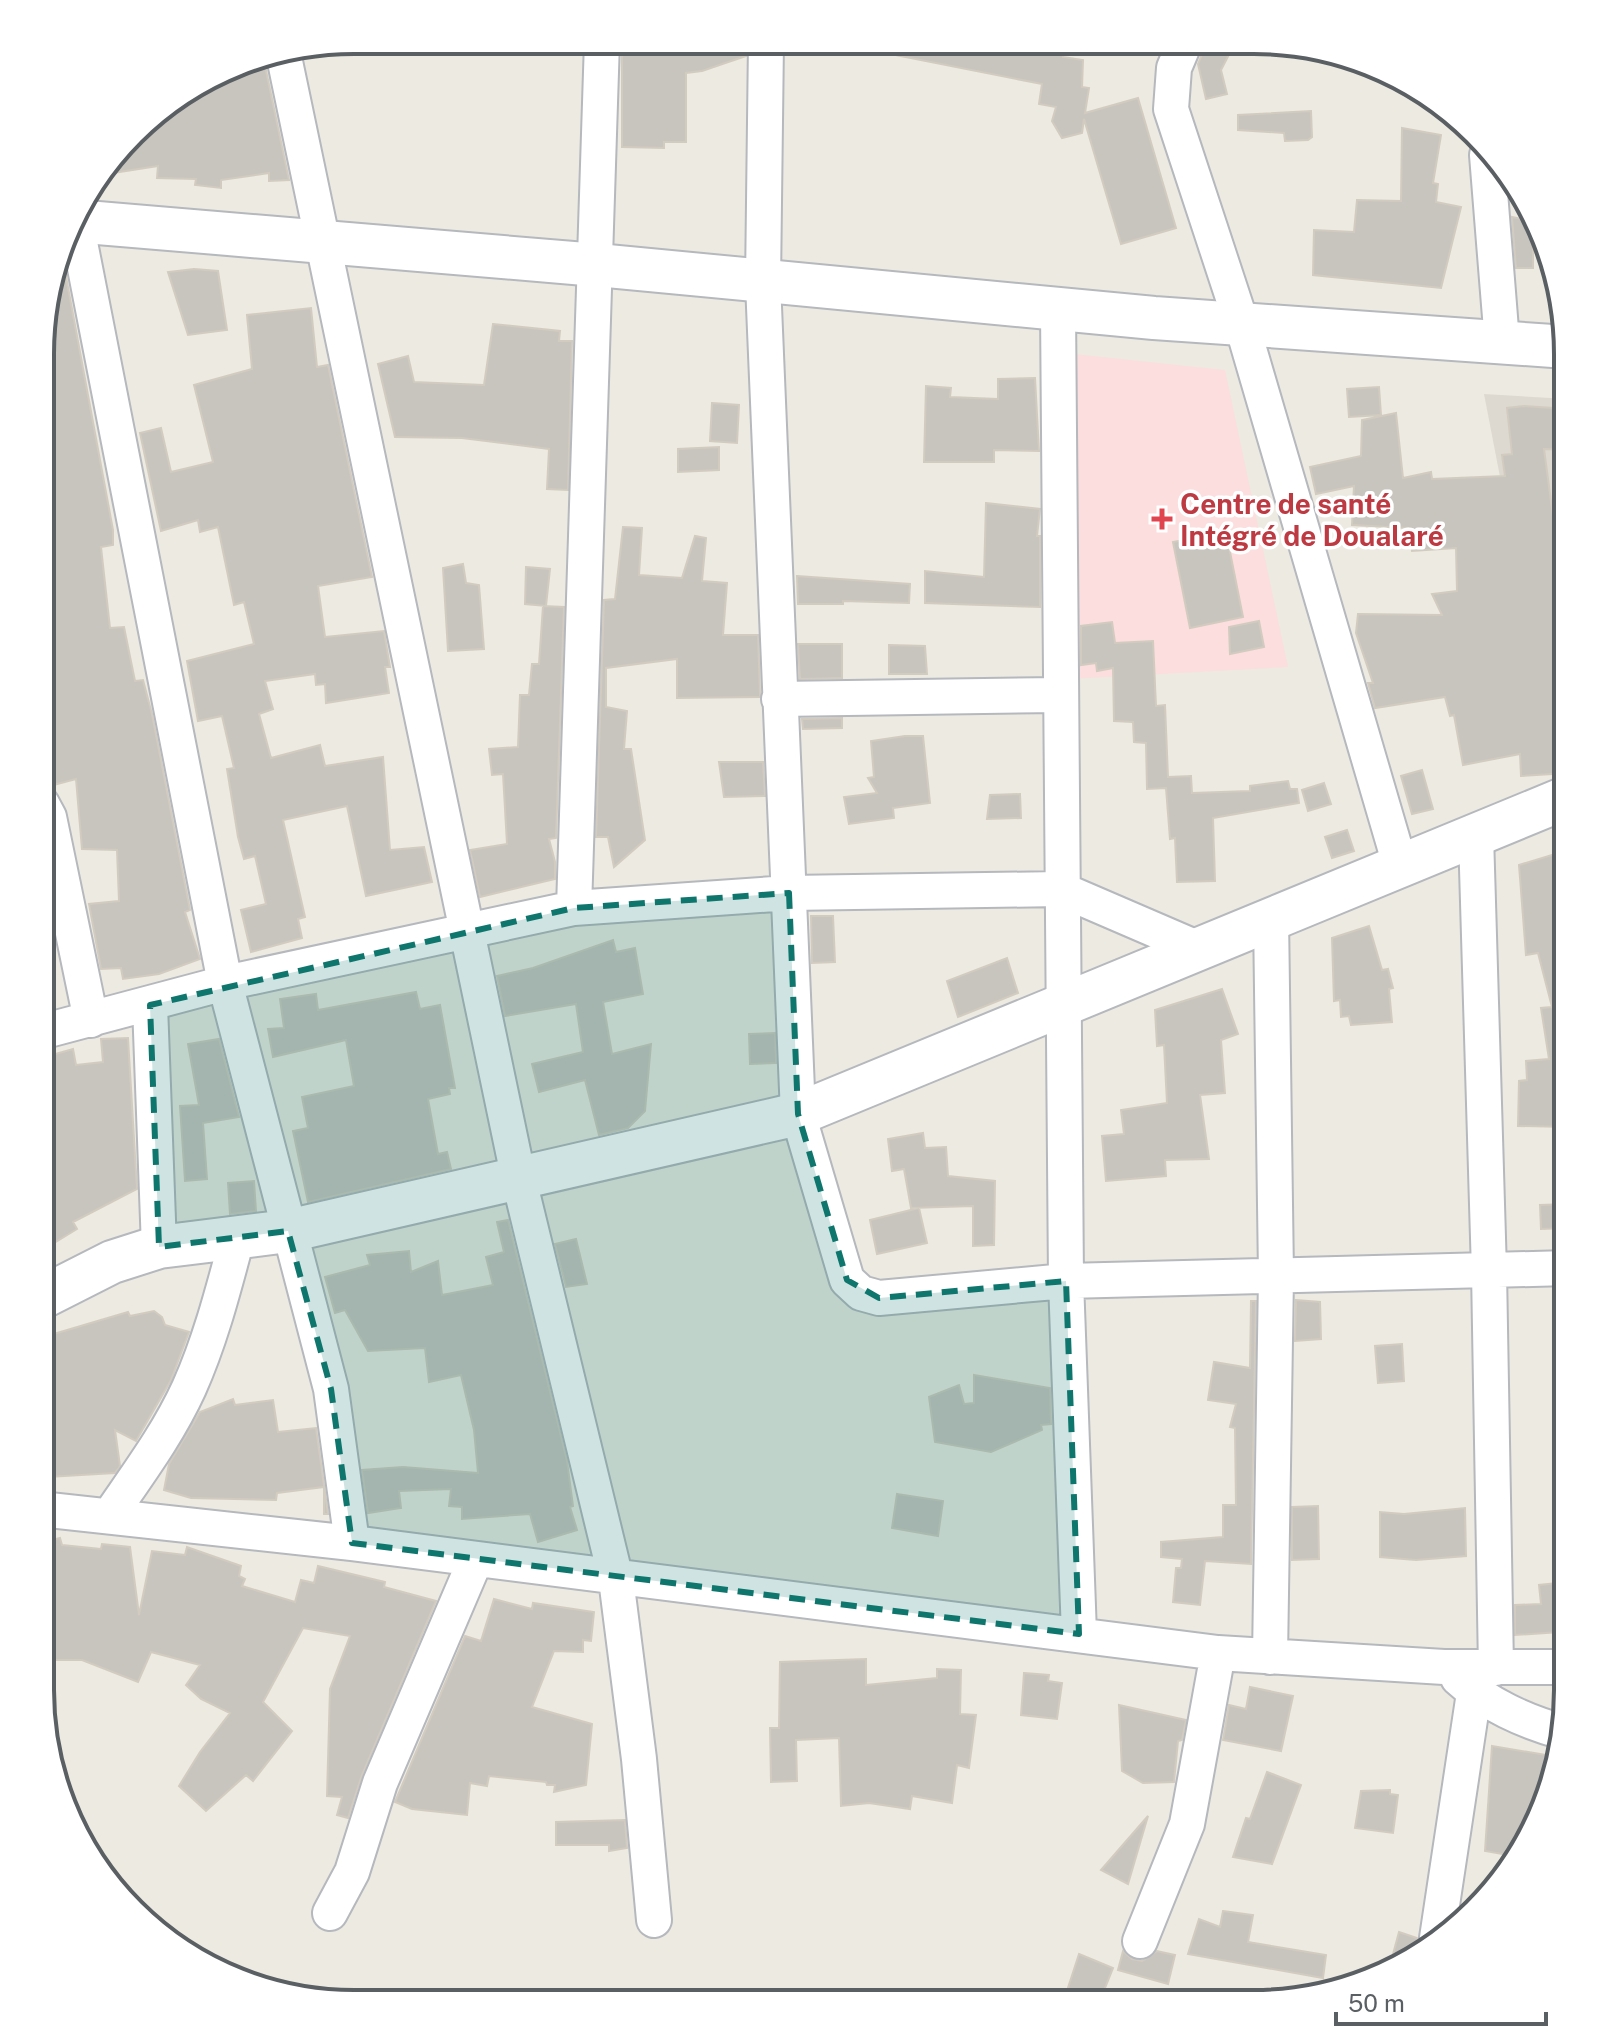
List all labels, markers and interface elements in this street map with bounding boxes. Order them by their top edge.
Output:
place label: Centre de santé Intégré de Doualaré [1180,487,1444,552]
marker: Centre de santé Intégré de Doualaré [1151,508,1173,530]
scale bar [1336,1976,1546,2026]
text: 50 m [1348,1989,1405,2017]

